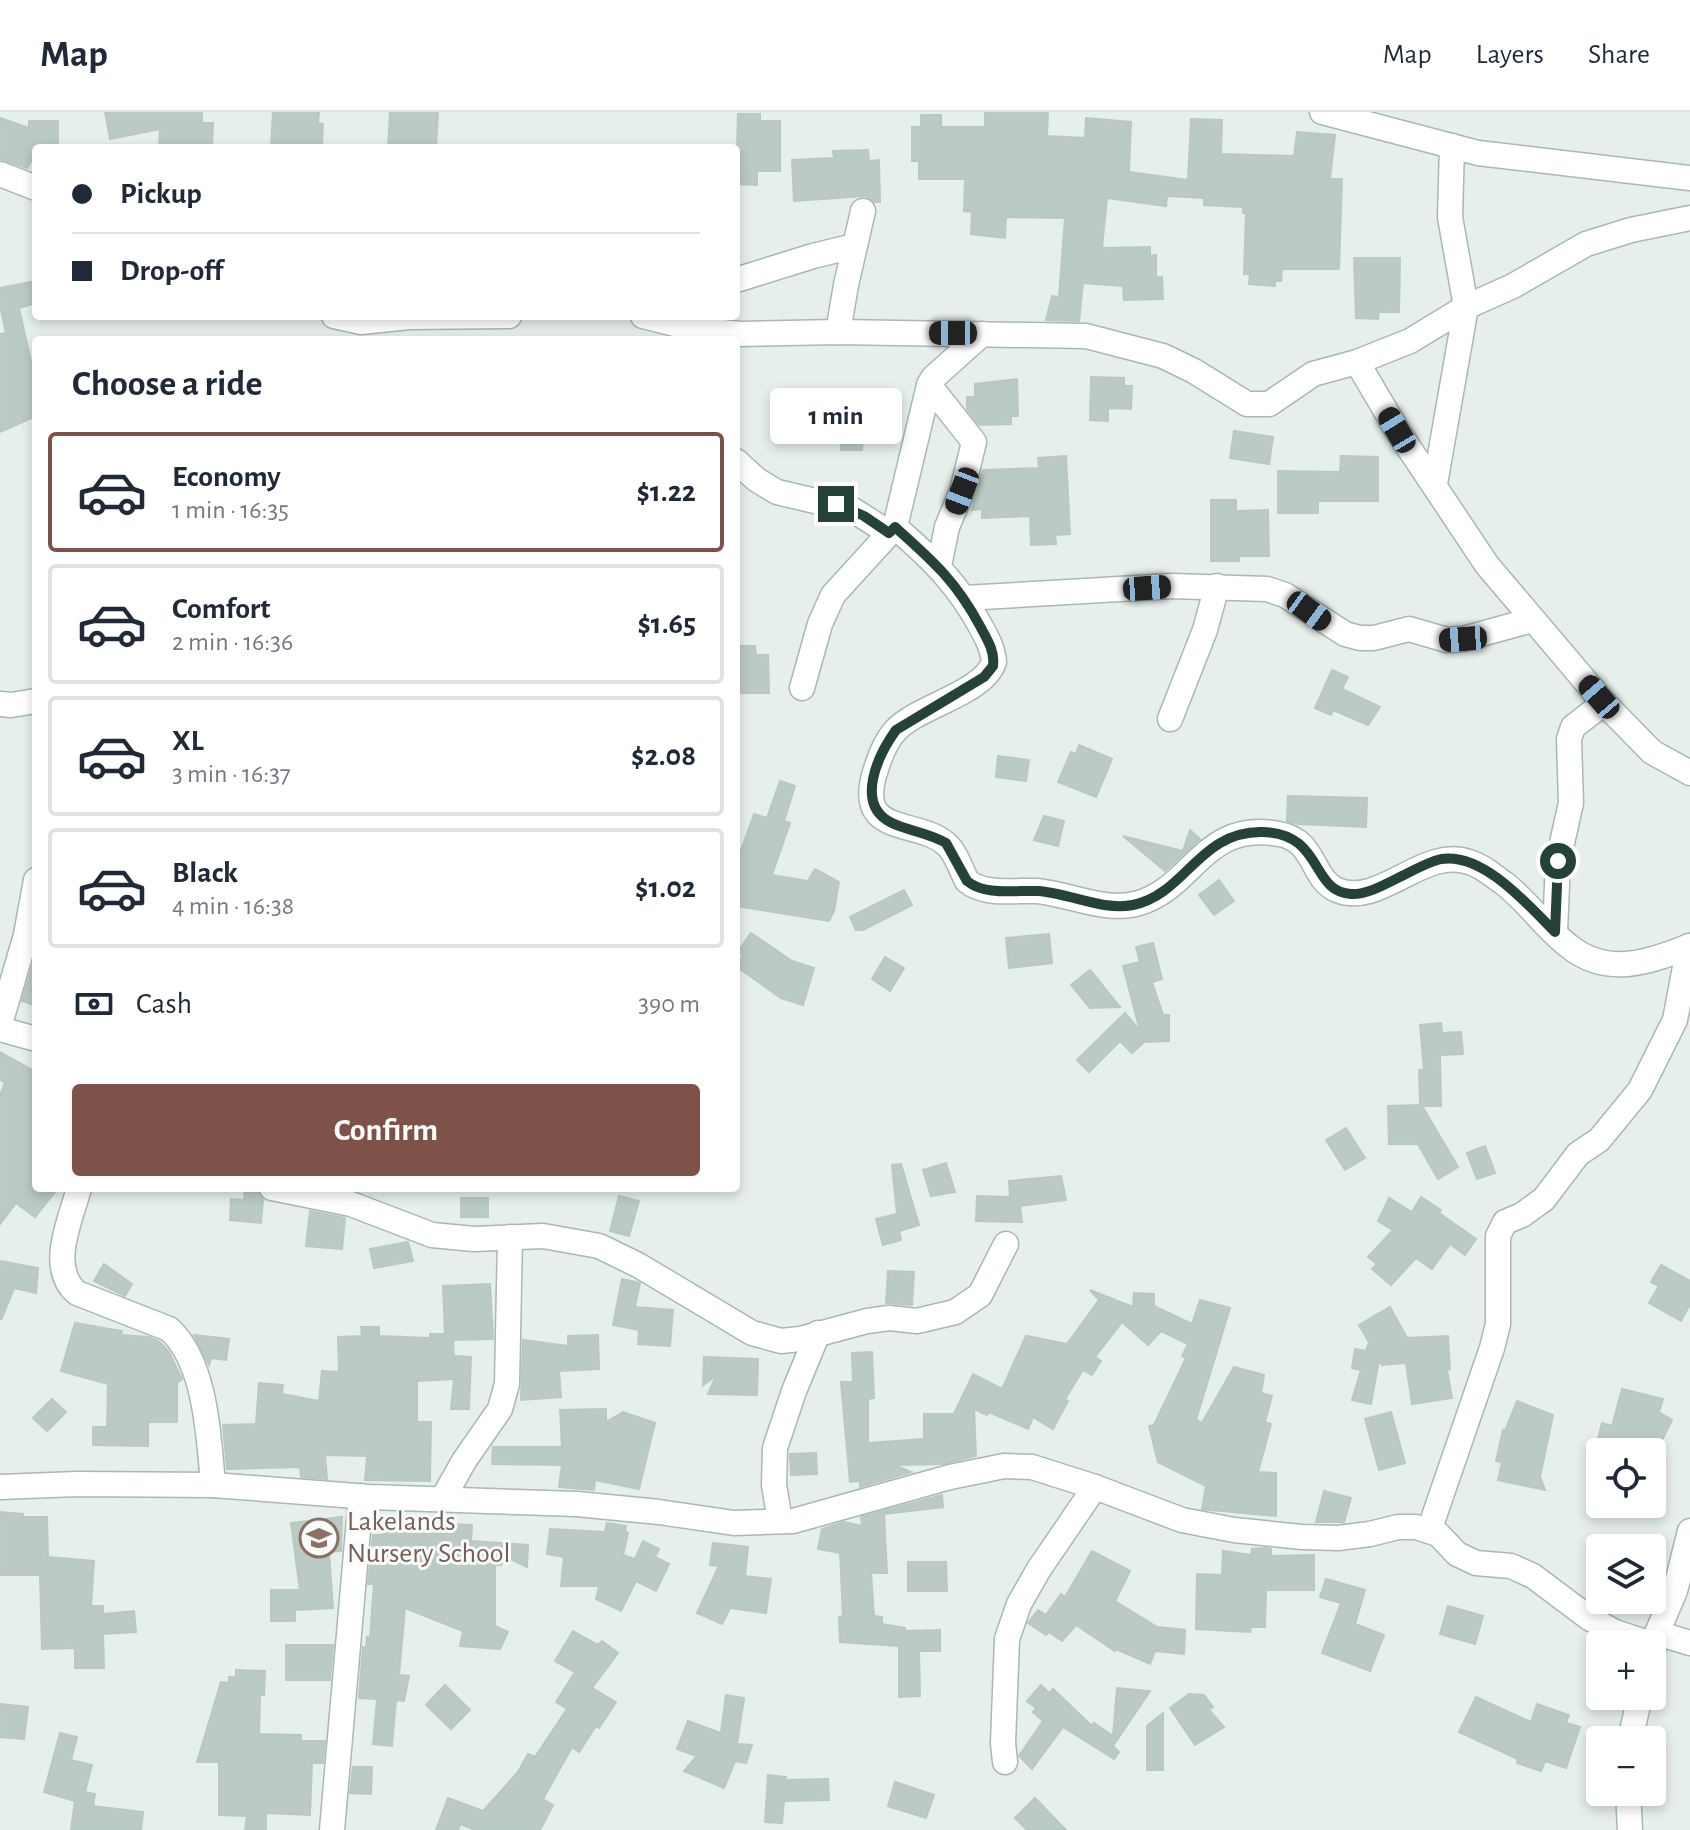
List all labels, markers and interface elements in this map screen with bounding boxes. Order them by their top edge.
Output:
text: Map [40,36,108,74]
text: Map [1383,41,1432,69]
text: Layers [1476,41,1544,69]
text: Share [1588,41,1650,69]
text: Pickup [120,179,202,209]
text: Drop-off [120,256,223,286]
car [929,321,977,345]
text: Choose a ride [72,366,262,402]
callout: 1 min [770,388,902,444]
text: 1 min [809,403,863,429]
car [1374,403,1420,457]
icon: car [76,456,148,528]
text: Economy [172,462,281,492]
car [942,464,982,518]
text: $1.22 [637,477,696,507]
route end [818,486,854,522]
text: 1 min · 16:35 [172,497,289,523]
car [1122,574,1172,602]
car [1283,587,1335,635]
icon: car [76,588,148,660]
text: Comfort [172,594,271,624]
text: $1.65 [637,609,696,639]
car [1438,625,1488,653]
text: 2 min · 16:36 [172,629,293,655]
car [1574,671,1624,723]
icon: car [76,720,148,792]
text: XL [172,726,204,756]
text: $2.08 [631,741,696,771]
text: 3 min · 16:37 [172,761,291,787]
route start [1540,843,1576,879]
icon: car [76,852,148,924]
text: Black [172,858,238,888]
text: $1.02 [635,873,696,903]
text: 4 min · 16:38 [172,893,294,919]
icon: cash [72,982,116,1026]
text: Cash [136,989,192,1019]
text: 390 m [638,991,700,1017]
button: Confirm [72,1084,700,1176]
map controls [1586,1438,1666,1806]
button: locate [1586,1438,1666,1518]
place label: Lakelands Nursery School [347,1508,511,1568]
school or university icon: Lakelands Nursery School [298,1517,340,1559]
button: layers [1586,1534,1666,1614]
button: + [1586,1630,1666,1710]
button: − [1586,1726,1666,1806]

